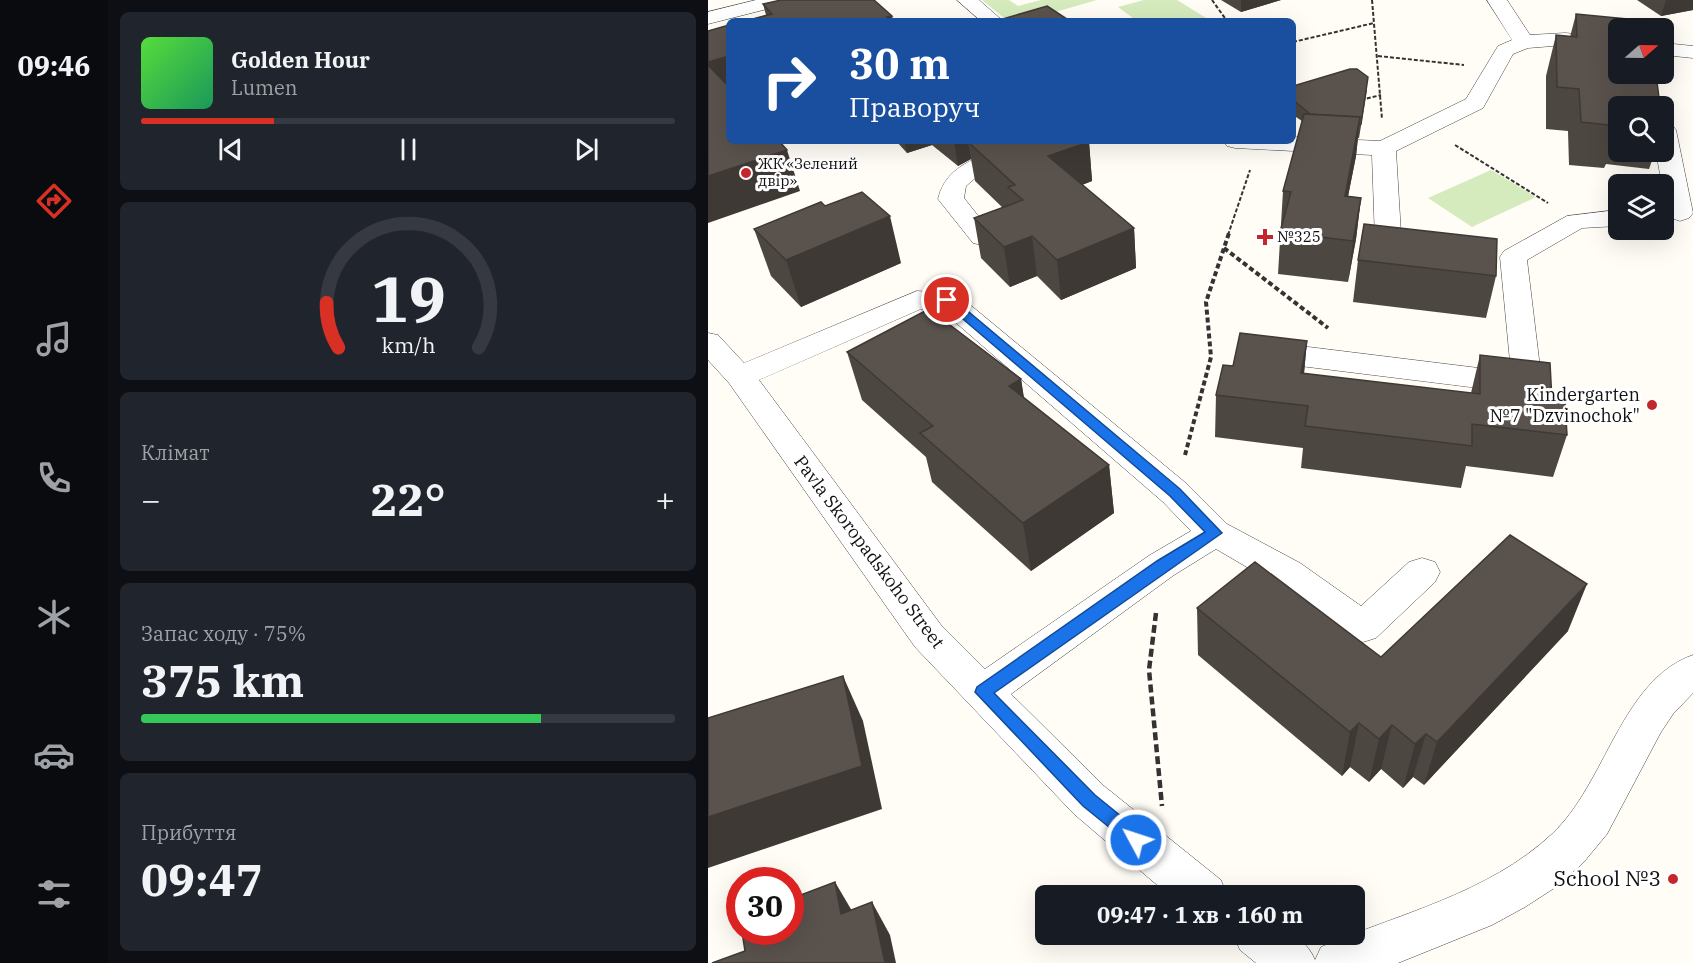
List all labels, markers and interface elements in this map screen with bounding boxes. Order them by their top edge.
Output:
north arrow [1608,18,1674,84]
map controls [1608,18,1674,240]
text: 30 m [849,36,950,91]
icon: right [750,42,828,120]
text: Golden Hour [231,45,370,74]
text: 09:46 [18,48,90,83]
text: Lumen [231,74,298,101]
text: Праворуч [849,89,980,124]
button: search [1608,96,1674,162]
icon: previous [214,133,247,166]
icon: pause [392,133,425,166]
icon: next [570,133,603,166]
place label: ЖК «Зелений двір» [758,154,858,190]
marker: ЖК «Зелений двір» [739,166,753,180]
button: layers [1608,174,1674,240]
icon: directions [33,180,75,222]
place label: №325 [1277,227,1321,246]
marker: №325 [1258,230,1272,244]
text: 19 [371,258,445,339]
pin [921,274,972,325]
icon: arrive [930,283,963,316]
icon: music [33,318,75,360]
text: km/h [381,332,435,360]
place label: Kindergarten №7 "Dzvinochok" [1490,383,1640,427]
marker: Kindergarten №7 "Dzvinochok" [1645,398,1659,412]
text: Клімат [141,439,210,466]
street label: Pavla Skoropadskoho Street [789,451,950,653]
icon: phone [33,457,75,499]
text: 22° [370,470,446,528]
text: − [141,478,161,521]
text: + [655,478,675,521]
icon: climate [33,596,75,638]
text: Запас ходу · 75% [141,620,306,647]
text: 375 km [141,651,304,709]
icon: car [33,734,75,776]
position arrow [1104,808,1168,872]
text: Прибуття [141,819,237,846]
text: 09:47 [141,850,263,908]
place label: School №3 [1554,864,1661,892]
speed limit sign: 30 [726,867,804,945]
marker: School №3 [1666,872,1680,886]
icon: filters [33,873,75,915]
text: 09:47 · 1 хв · 160 m [1097,900,1303,929]

